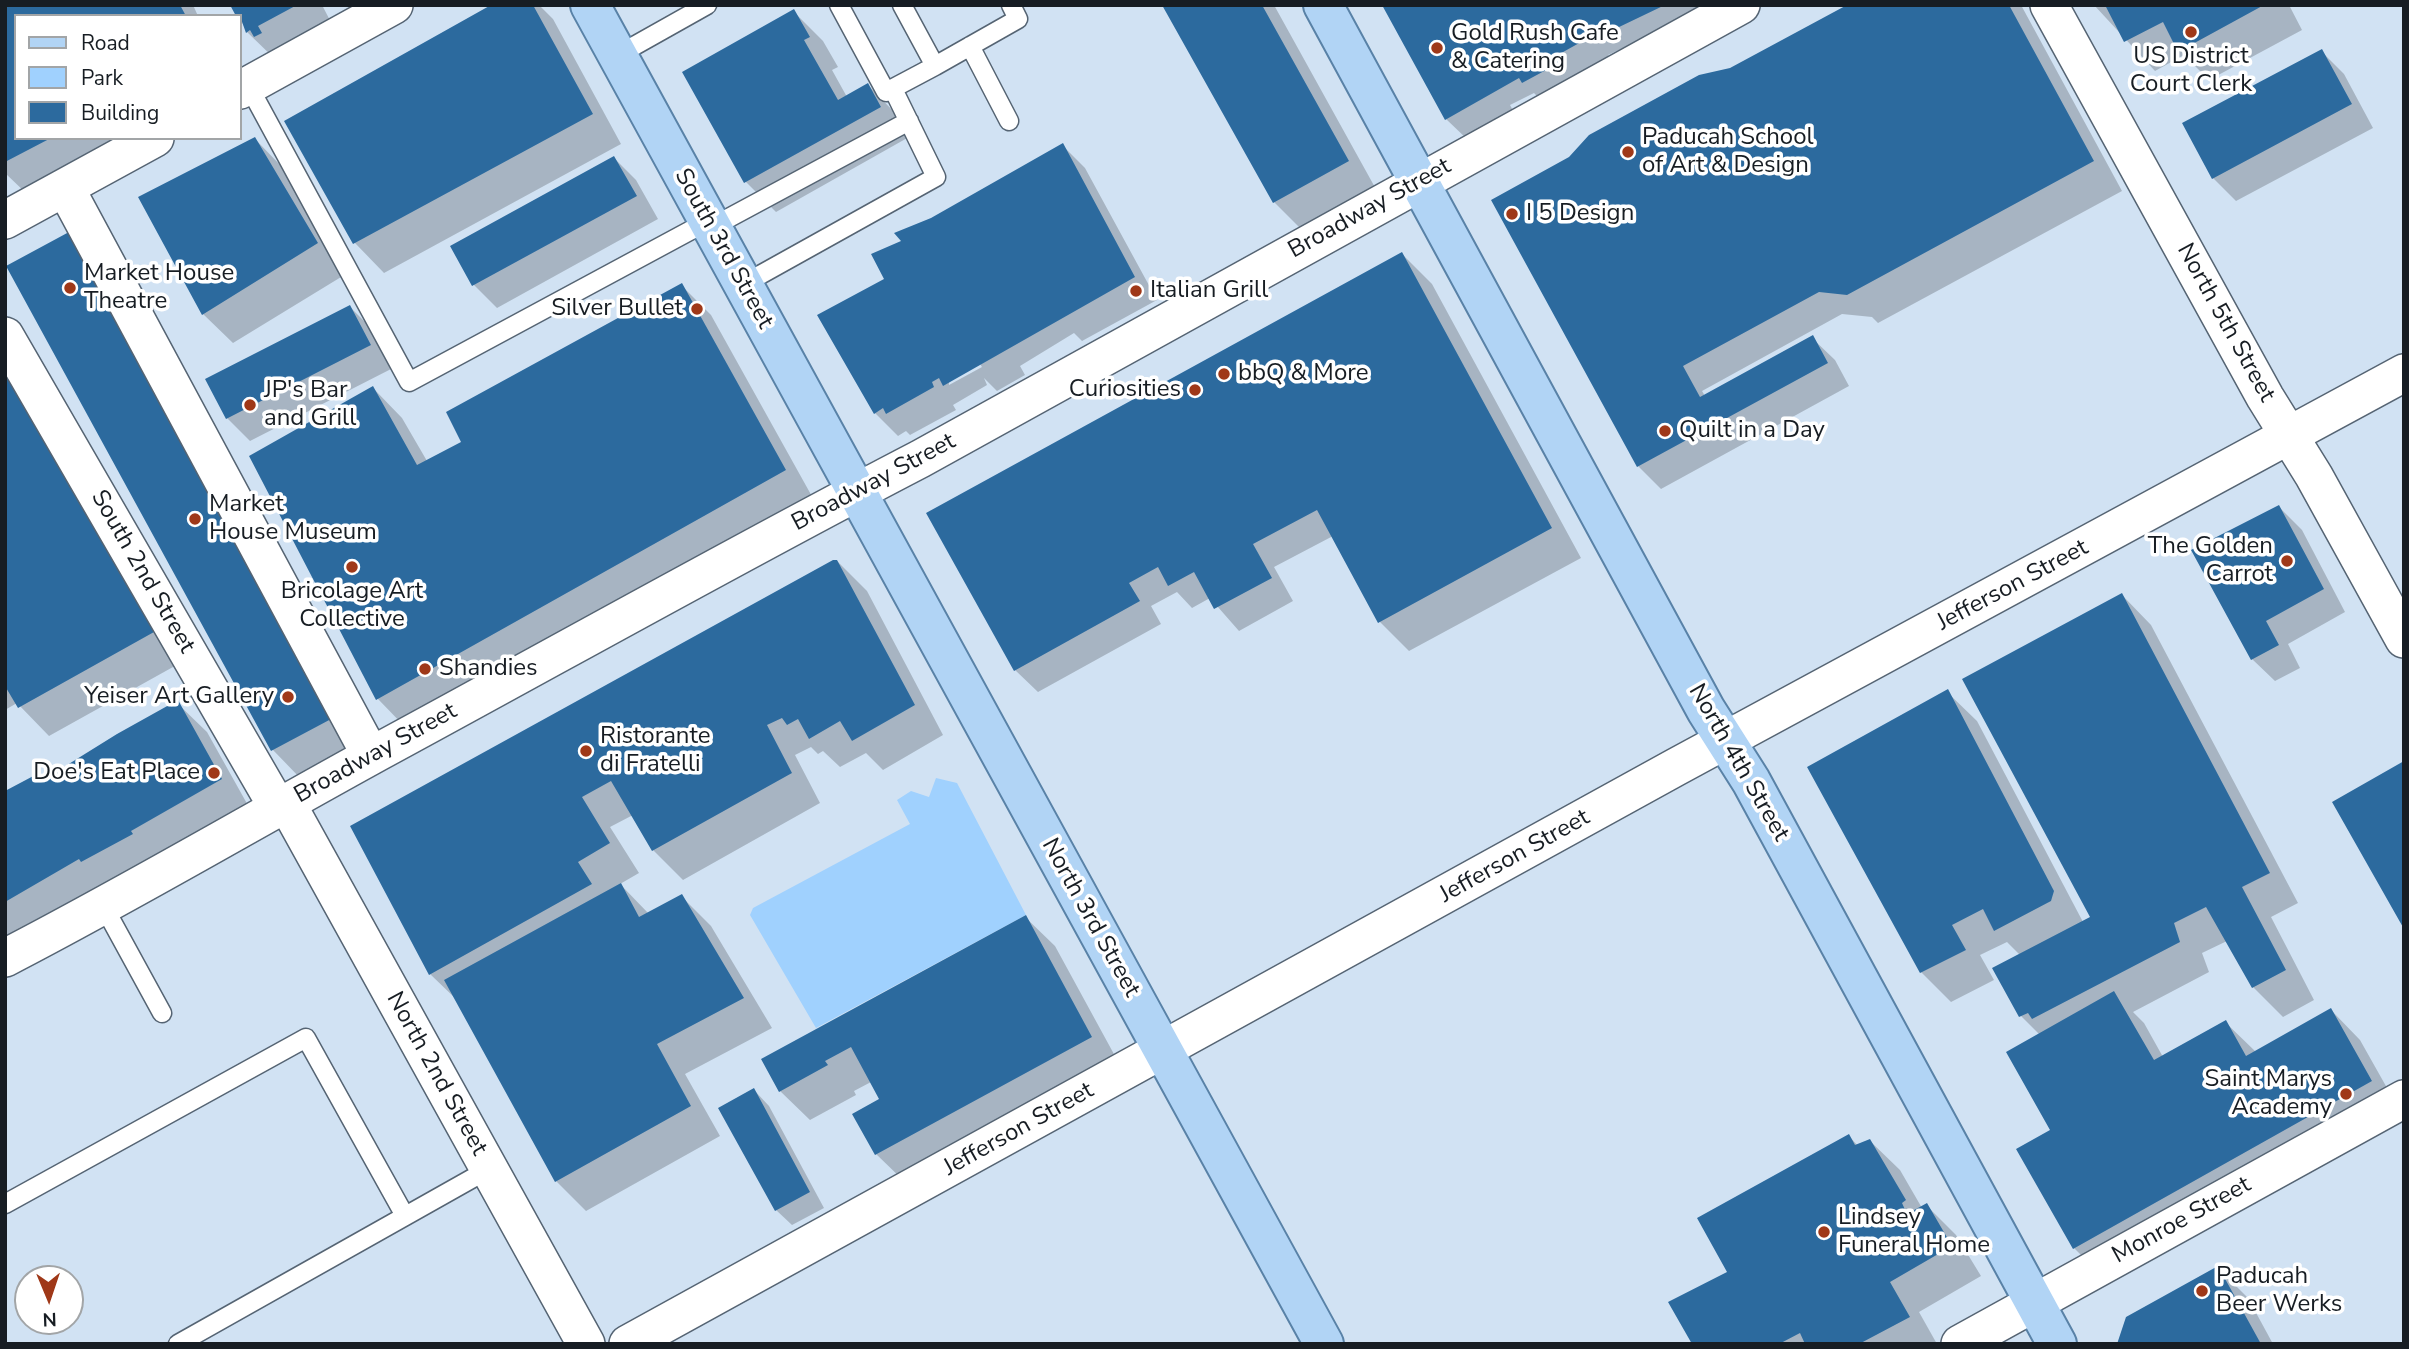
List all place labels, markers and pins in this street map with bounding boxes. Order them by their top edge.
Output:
place label: Gold Rush Cafe & Catering [1451,20,1619,76]
marker: US District Court Clerk [2183,24,2199,40]
marker: Gold Rush Cafe & Catering [1429,40,1445,56]
place label: US District Court Clerk [2130,43,2252,99]
place label: Paducah School of Art & Design [1642,124,1814,180]
marker: Paducah School of Art & Design [1620,144,1636,160]
place label: I 5 Design [1526,200,1634,228]
marker: I 5 Design [1504,206,1520,222]
place label: Market House Theatre [84,260,234,316]
place label: Italian Grill [1150,277,1268,305]
marker: Market House Theatre [62,280,78,296]
marker: Italian Grill [1128,283,1144,299]
place label: Silver Bullet [551,295,683,323]
marker: Silver Bullet [689,301,705,317]
place label: bbQ & More [1238,360,1368,388]
marker: bbQ & More [1216,366,1232,382]
place label: Curiosities [1069,376,1181,404]
place label: JP's Bar and Grill [264,377,356,433]
marker: Curiosities [1187,382,1203,398]
marker: JP's Bar and Grill [242,397,258,413]
place label: Quilt in a Day [1679,417,1825,445]
marker: Quilt in a Day [1657,423,1673,439]
place label: Market House Museum [209,491,377,547]
marker: Market House Museum [187,511,203,527]
place label: The Golden Carrot [2148,533,2273,589]
marker: The Golden Carrot [2279,553,2295,569]
marker: Bricolage Art Collective [344,559,360,575]
place label: Bricolage Art Collective [281,578,423,634]
place label: Shandies [439,655,538,683]
marker: Shandies [417,661,433,677]
place label: Yeiser Art Gallery [84,683,274,711]
marker: Yeiser Art Gallery [280,689,296,705]
place label: Ristorante di Fratelli [600,723,711,779]
marker: Ristorante di Fratelli [578,743,594,759]
place label: Doe's Eat Place [33,759,200,787]
marker: Doe's Eat Place [206,765,222,781]
place label: Saint Marys Academy [2205,1066,2332,1122]
marker: Saint Marys Academy [2338,1086,2354,1102]
place label: Lindsey Funeral Home [1838,1204,1990,1260]
marker: Lindsey Funeral Home [1816,1224,1832,1240]
place label: Paducah Beer Werks [2216,1263,2342,1319]
marker: Paducah Beer Werks [2194,1283,2210,1299]

